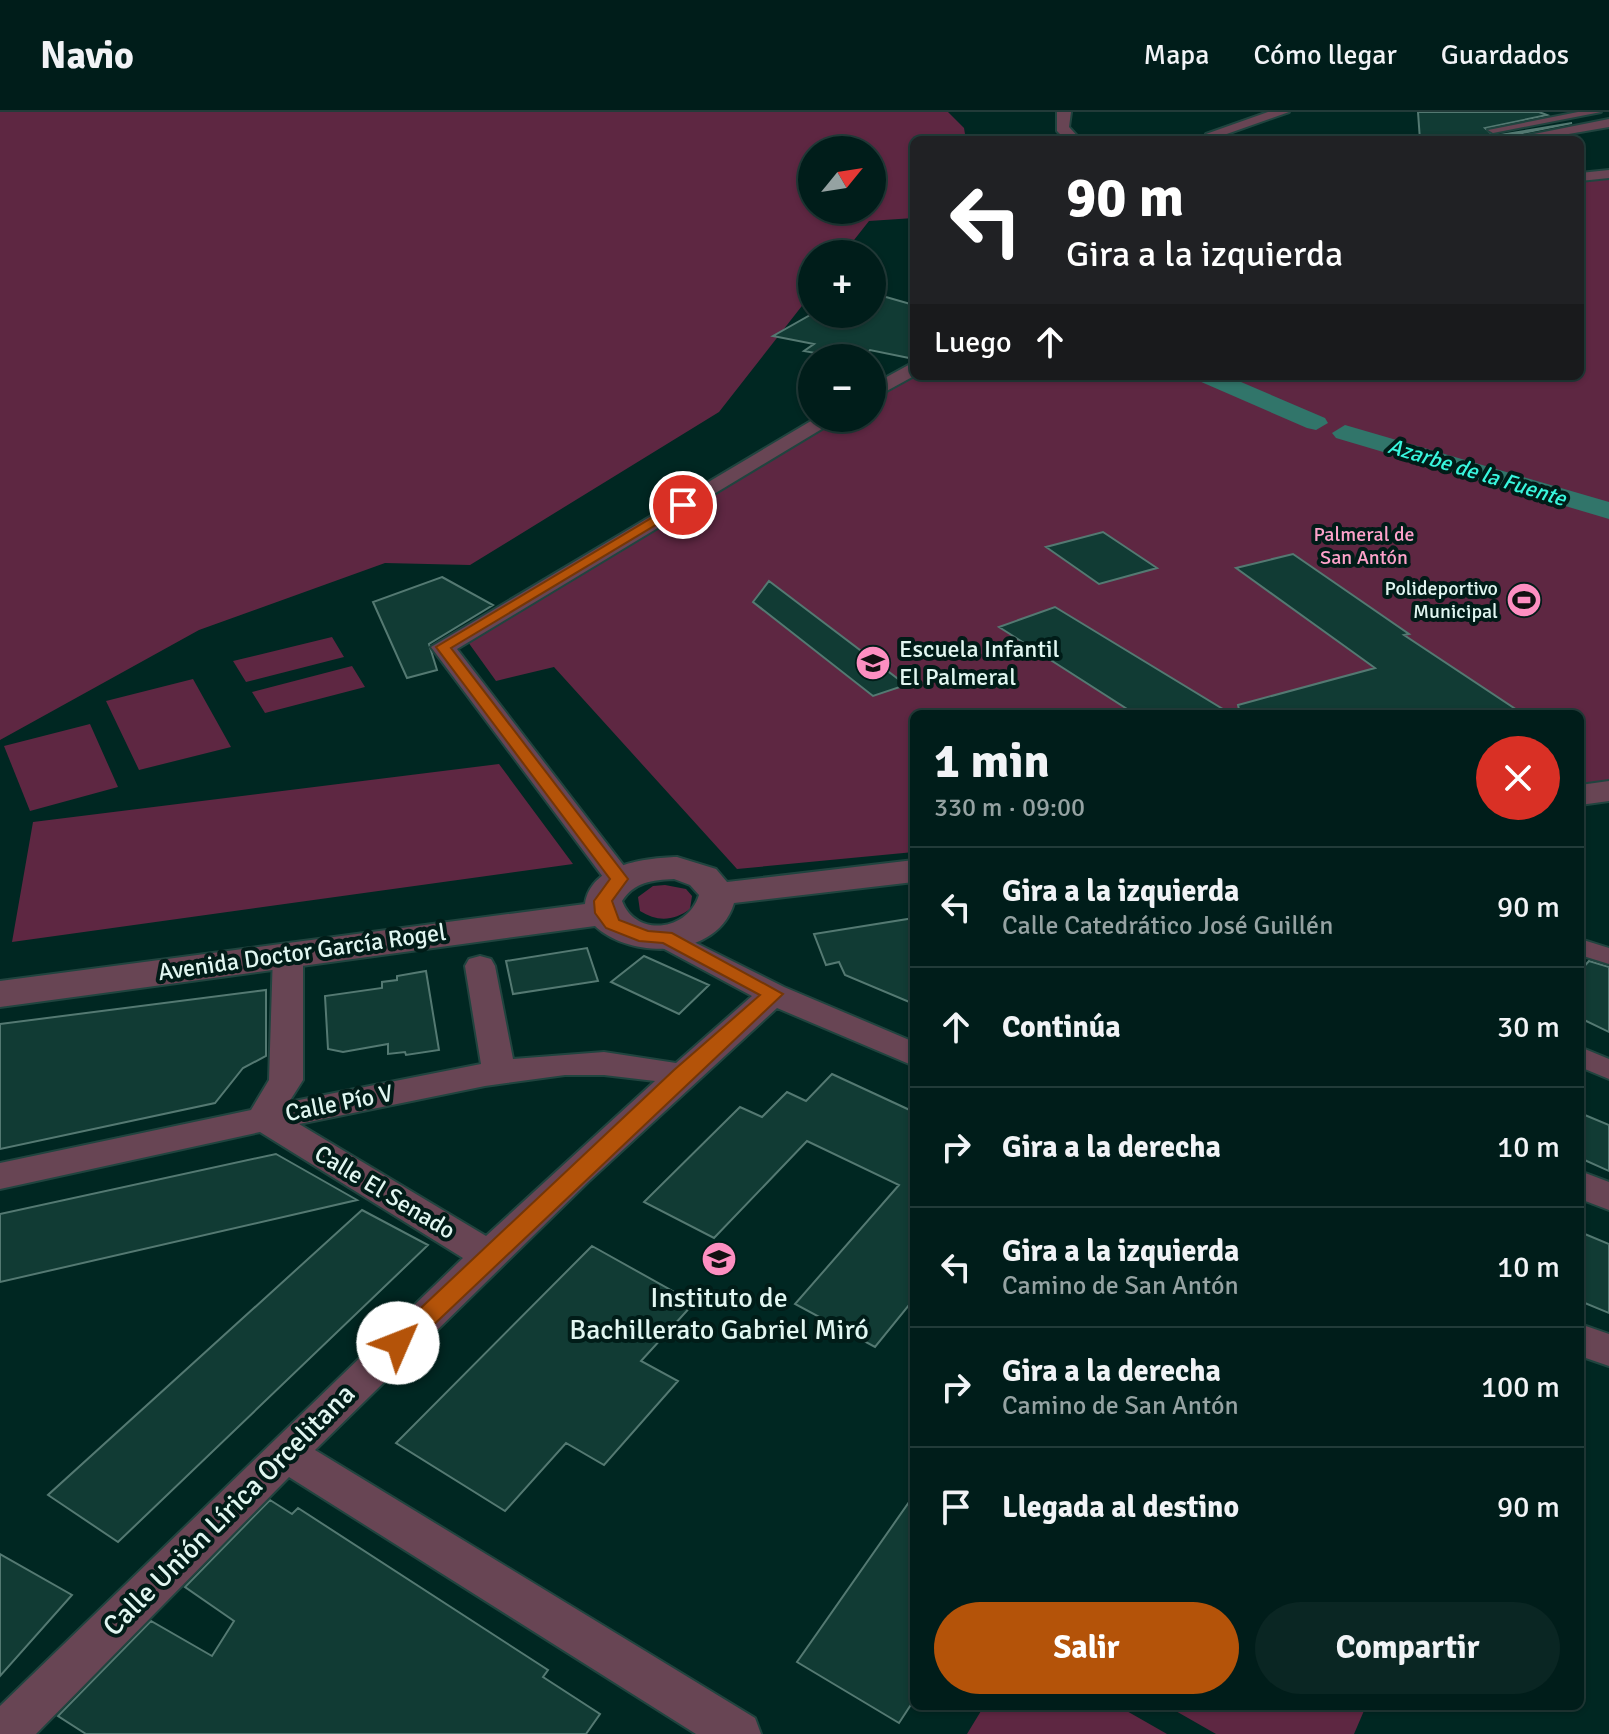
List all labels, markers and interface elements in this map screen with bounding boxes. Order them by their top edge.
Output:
text: Navio [40,32,134,79]
text: Mapa [1144,38,1209,72]
text: Cómo llegar [1253,38,1397,72]
text: Guardados [1441,38,1569,72]
north arrow [798,136,886,224]
map controls [798,136,886,432]
text: 90 m [1066,163,1184,232]
icon: left [934,168,1038,272]
text: Gira a la izquierda [1066,232,1343,277]
button: + [798,240,886,328]
icon: ahead [1028,320,1072,364]
text: Luego [934,324,1012,361]
button: − [798,344,886,432]
water label: Azarbe de la Fuente [1385,432,1570,512]
pin [649,471,717,539]
icon: arrive [661,483,705,527]
park label: Palmeral de San Antón [1313,522,1415,570]
place label: Polideportivo Municipal [1385,576,1498,624]
sports icon: Polideportivo Municipal [1505,581,1543,619]
place label: Escuela Infantil El Palmeral [899,634,1060,692]
school or university icon: Escuela Infantil El Palmeral [854,644,892,682]
text: 1 min [934,732,1050,791]
button: close [1476,736,1560,820]
text: 330 m · 09:00 [934,792,1085,824]
text: Gira a la izquierda [1002,873,1239,910]
icon: left [934,885,978,929]
text: 90 m [1497,889,1560,926]
text: Calle Catedrático José Guillén [1002,910,1333,942]
street label: Avenida Doctor García Rogel [156,917,448,987]
icon: ahead [934,1005,978,1049]
text: Continúa [1002,1009,1121,1046]
text: 30 m [1497,1009,1560,1046]
street label: Calle Pío V [283,1078,396,1128]
icon: right [934,1125,978,1169]
text: Gira a la derecha [1002,1129,1221,1166]
text: 10 m [1497,1129,1560,1166]
street label: Calle El Senado [309,1138,461,1246]
text: Gira a la izquierda [1002,1233,1239,1270]
school or university icon: Instituto de Bachillerato Gabriel Miró [700,1240,738,1278]
icon: left [934,1245,978,1289]
text: 10 m [1497,1249,1560,1286]
text: Camino de San Antón [1002,1270,1239,1302]
place label: Instituto de Bachillerato Gabriel Miró [569,1281,869,1347]
position arrow [356,1301,440,1385]
text: Gira a la derecha [1002,1353,1221,1390]
icon: right [934,1365,978,1409]
text: 100 m [1481,1369,1560,1406]
street label: Calle Unión Lírica Orcelitana [96,1377,362,1643]
text: Camino de San Antón [1002,1390,1239,1422]
icon: arrive [934,1485,978,1529]
text: Llegada al destino [1002,1489,1239,1526]
text: 90 m [1497,1489,1560,1526]
button: Salir [934,1602,1239,1694]
button: Compartir [1255,1602,1560,1694]

